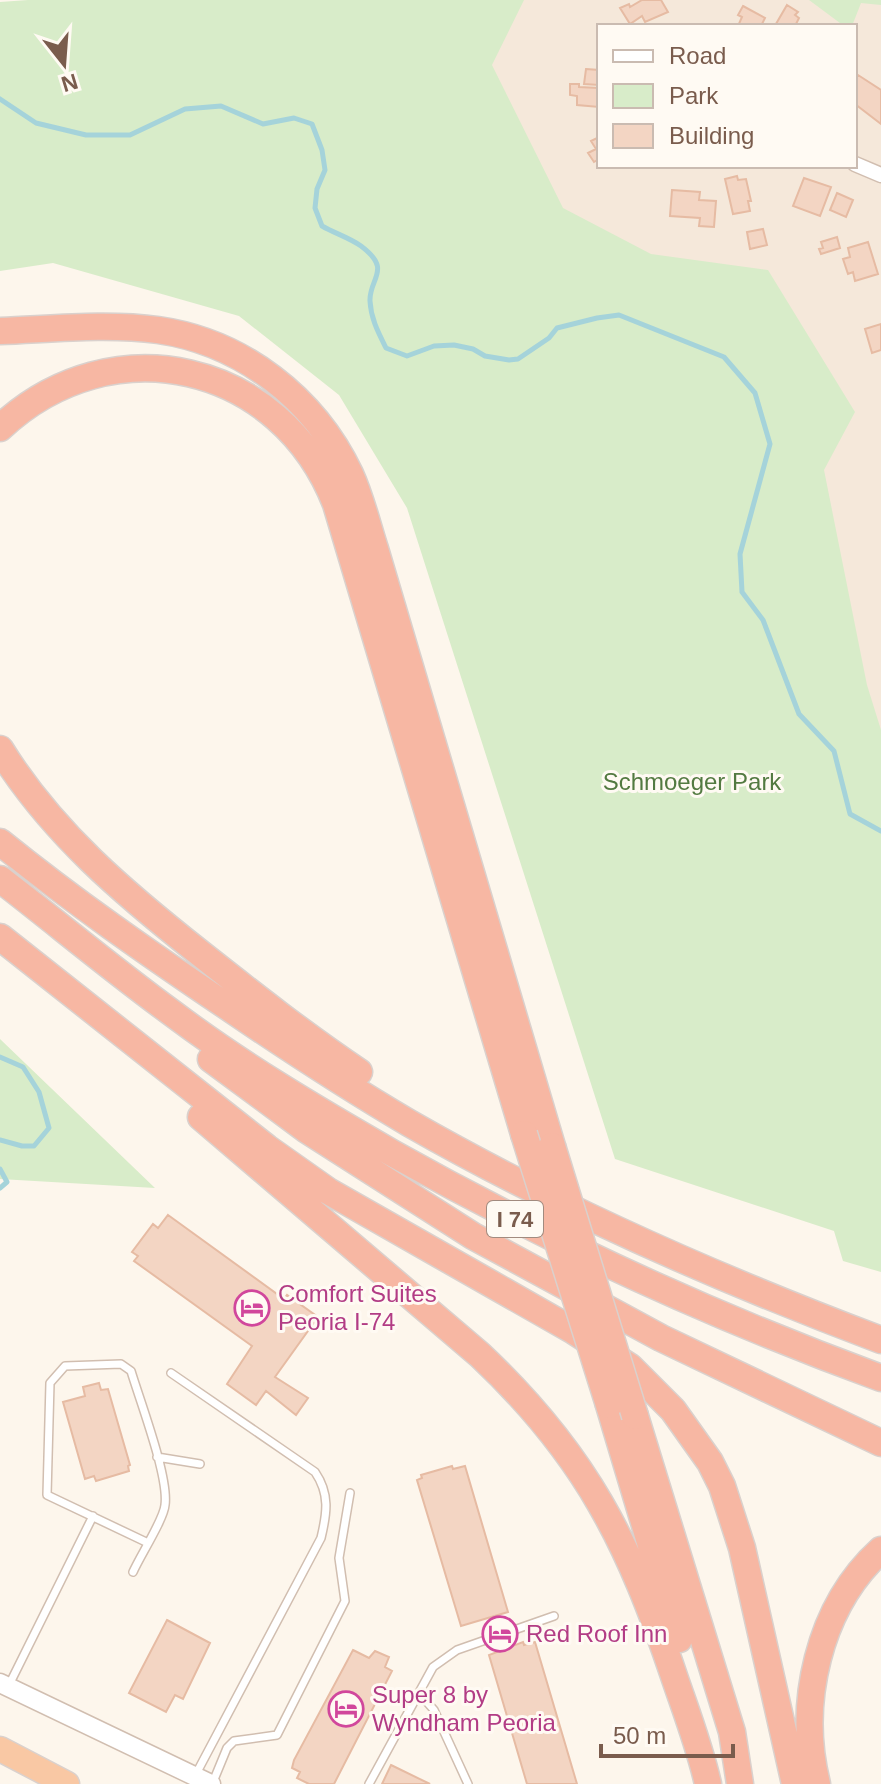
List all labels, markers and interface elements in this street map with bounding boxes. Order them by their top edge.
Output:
north arrow [24,24,104,104]
legend [597,24,857,168]
text: Road [669,42,726,69]
text: N [58,68,81,97]
text: Park [669,82,719,109]
text: Building [669,122,754,149]
park label: Schmoeger Park [603,768,782,795]
road number: I 74 [487,1201,543,1237]
place label: Comfort Suites Peoria I-74 [278,1280,437,1335]
hotel icon: Comfort Suites Peoria I-74 [233,1289,271,1327]
hotel icon: Red Roof Inn [481,1615,519,1653]
place label: Red Roof Inn [526,1620,667,1647]
place label: Super 8 by Wyndham Peoria [372,1681,557,1736]
hotel icon: Super 8 by Wyndham Peoria [327,1690,365,1728]
scale bar [601,1708,733,1758]
text: 50 m [613,1722,666,1749]

